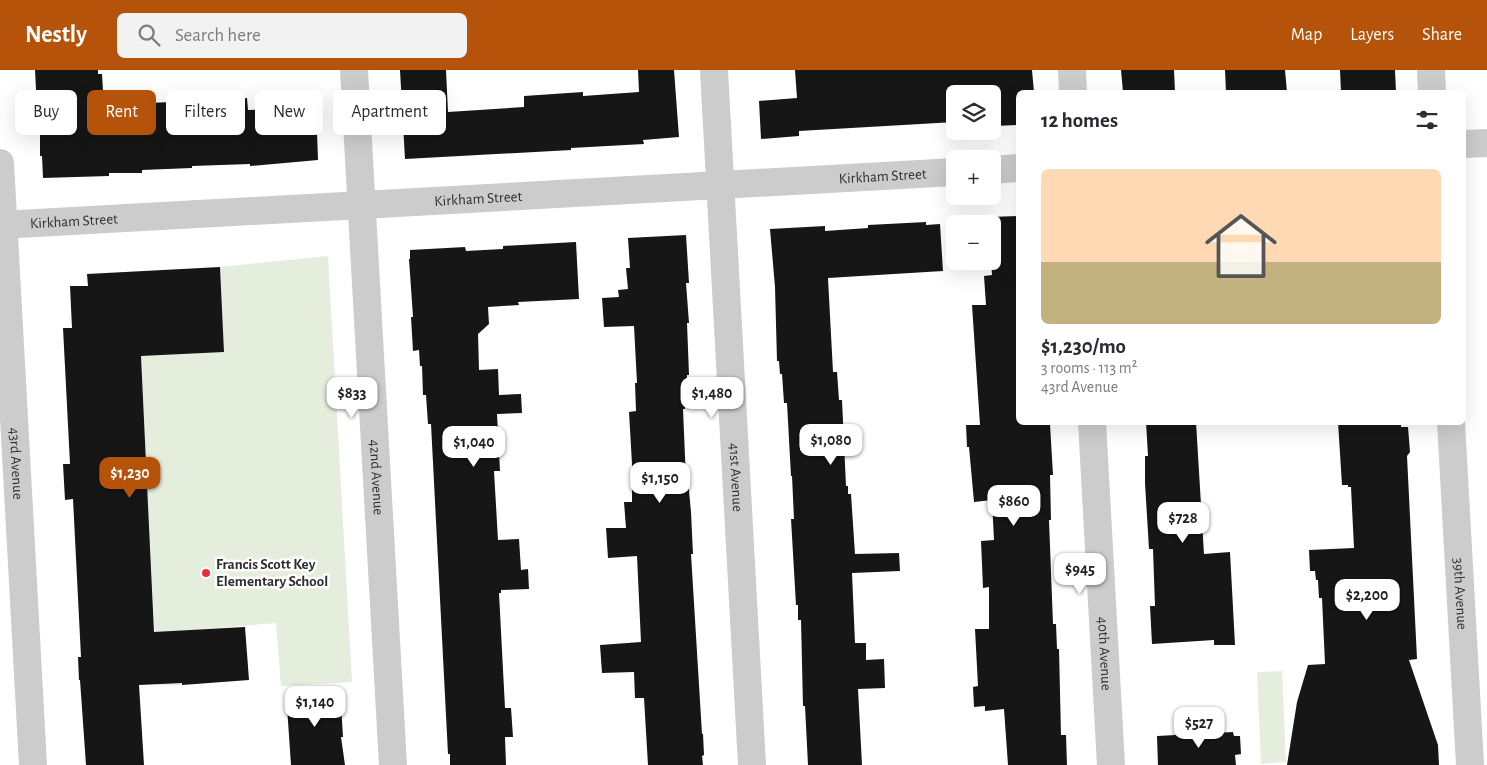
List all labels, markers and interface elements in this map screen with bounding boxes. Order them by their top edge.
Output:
search box [117,13,467,58]
icon: search [135,21,163,49]
text: Nestly [25,23,87,47]
text: Search here [175,26,261,45]
text: Map [1291,26,1322,44]
text: Layers [1350,26,1394,44]
text: Share [1422,26,1462,44]
map controls [946,85,1001,270]
button: layers [946,85,1001,140]
chip: Buy [15,90,77,135]
chip: Rent [87,90,156,135]
chip: Filters [166,90,245,135]
chip: New [255,90,323,135]
chip: Apartment [333,90,446,135]
icon: filters [1413,106,1441,134]
text: 12 homes [1041,110,1118,131]
button: + [946,150,1001,205]
street label: Kirkham Street [838,166,927,186]
street label: Kirkham Street [434,189,523,208]
icon: home [1196,201,1286,291]
street label: Kirkham Street [30,211,118,231]
button: − [946,215,1001,270]
text: $1,230/mo [1041,336,1126,357]
text: 3 rooms · 113 m² [1041,360,1137,376]
pin: $833 [322,376,382,419]
pin: $1,480 [671,376,753,419]
text: 43rd Avenue [1041,379,1118,395]
text: $833 [338,385,366,401]
text: $1,480 [692,385,732,401]
pin: $1,080 [790,424,872,466]
pin: $1,040 [433,426,515,468]
street label: 43rd Avenue [7,427,26,500]
text: $1,080 [810,432,852,448]
text: $1,040 [453,434,495,450]
street label: 42nd Avenue [367,439,386,516]
street label: 41st Avenue [727,443,746,512]
pin: $1,230 [89,456,171,499]
pin: $1,150 [619,462,701,504]
text: $1,230 [110,465,150,481]
text: $1,150 [641,470,679,486]
pin: $860 [984,484,1044,527]
text: $860 [998,493,1030,509]
pin: $728 [1153,502,1213,544]
text: $728 [1168,510,1198,526]
pin: $945 [1050,552,1110,595]
place label: Francis Scott Key Elementary School [216,557,328,589]
street label: 39th Avenue [1451,557,1470,630]
text: $945 [1065,561,1095,577]
marker: Francis Scott Key Elementary School [200,567,212,579]
pin: $2,200 [1326,578,1408,621]
text: $2,200 [1346,587,1388,603]
street label: 40th Avenue [1095,616,1114,691]
pin: $1,140 [274,686,356,728]
text: $1,140 [296,694,334,710]
pin: $527 [1169,706,1229,749]
text: $527 [1185,715,1213,731]

